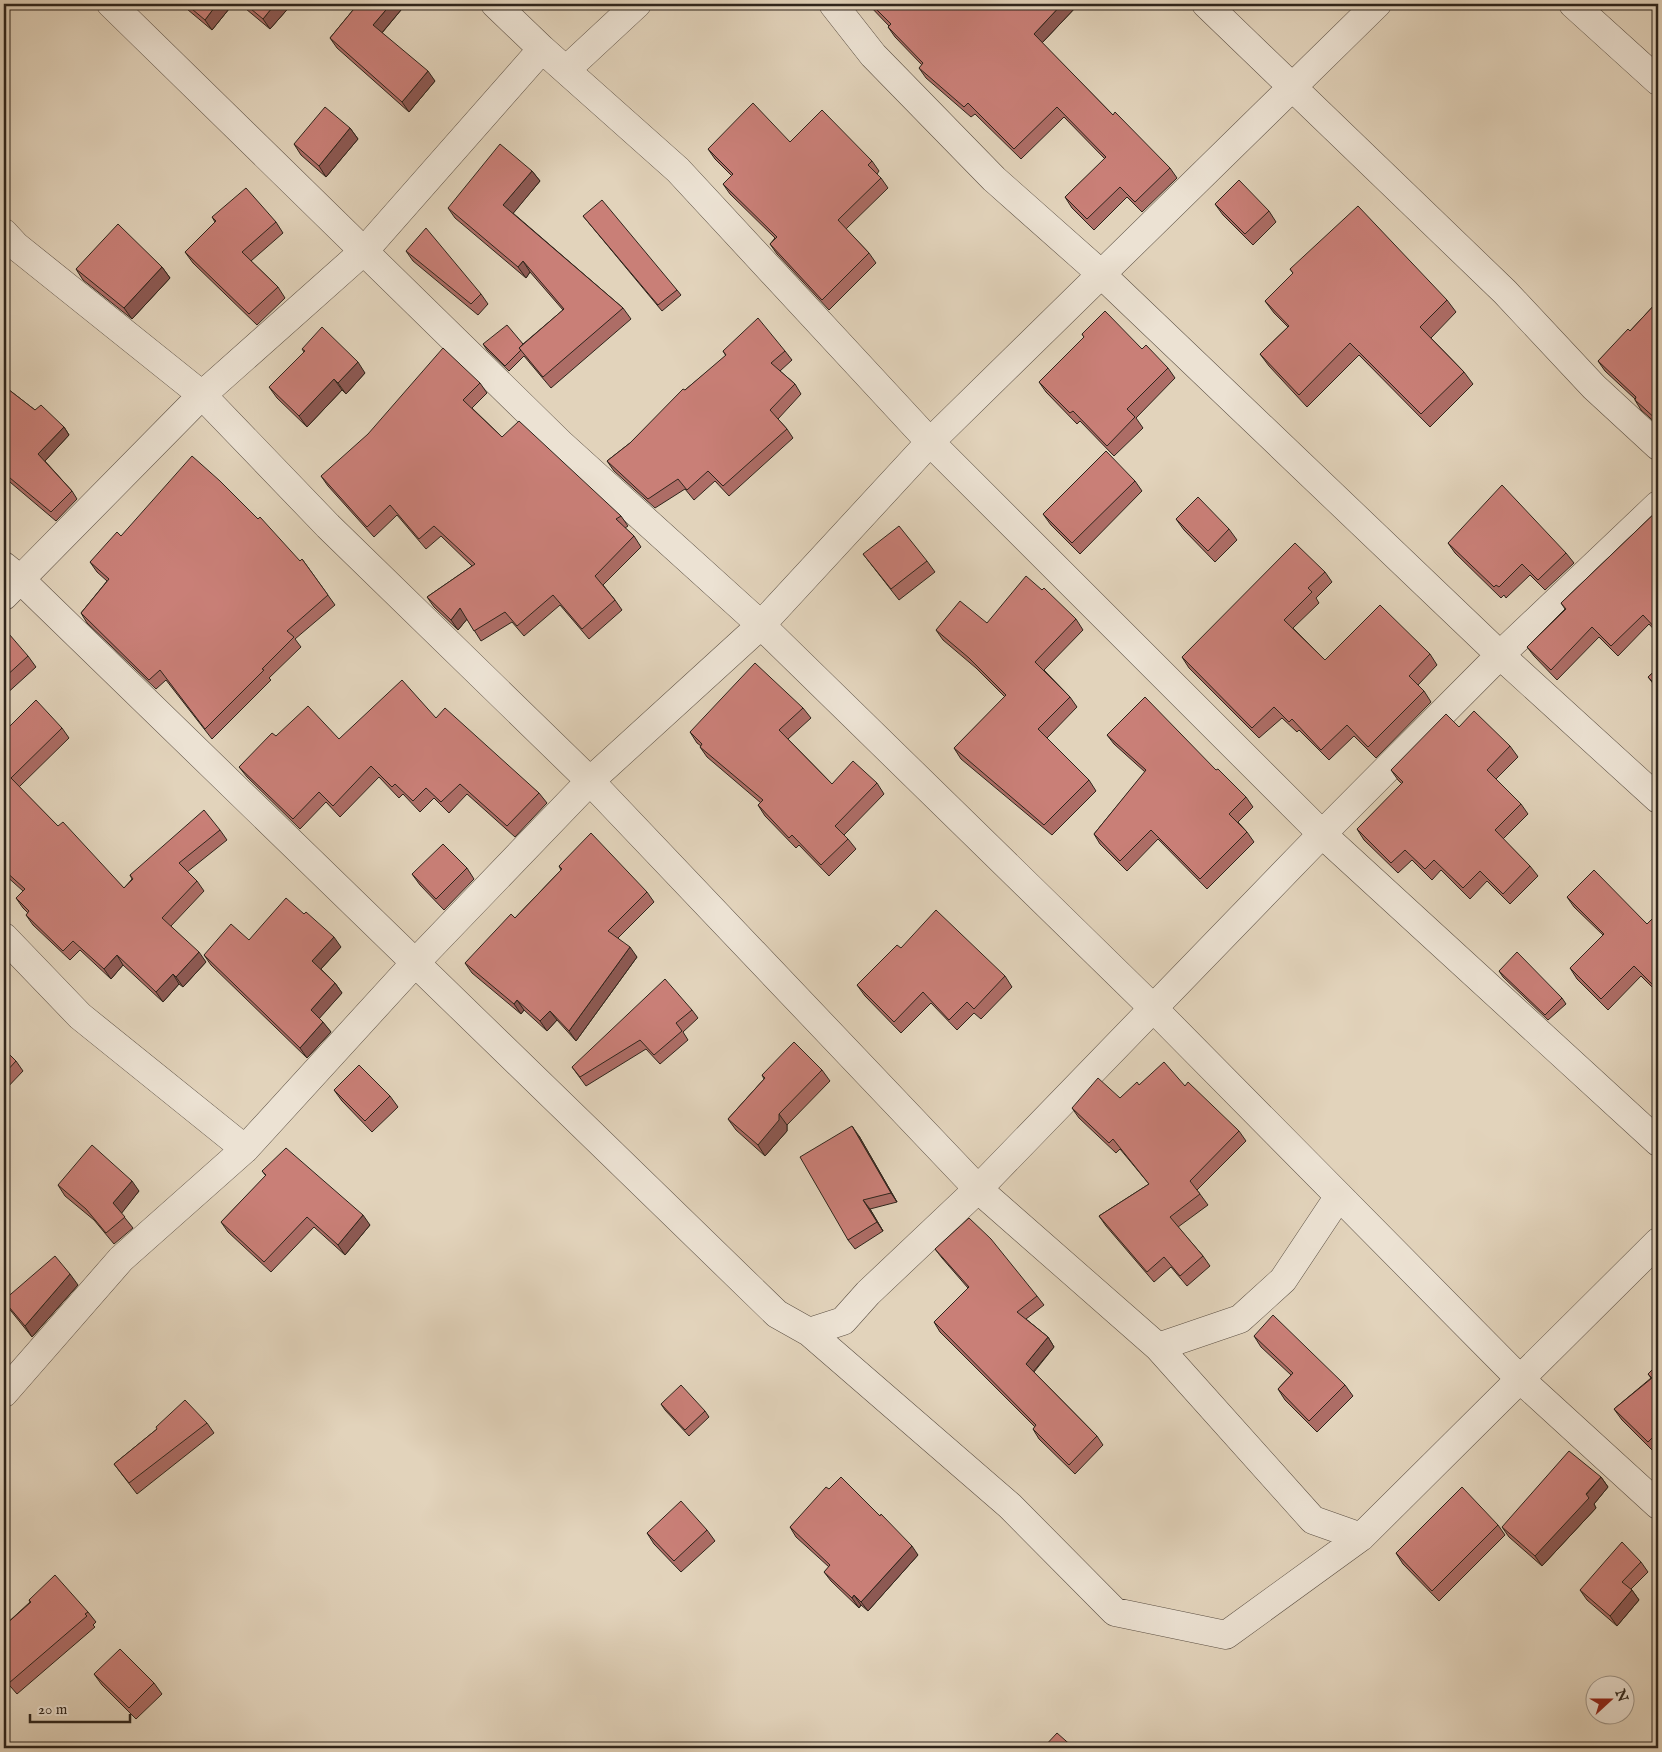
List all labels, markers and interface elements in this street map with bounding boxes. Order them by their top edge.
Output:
north arrow [1584,1674,1634,1724]
text: N [1610,1686,1632,1705]
scale bar [30,1692,130,1724]
text: 20 m [38,1700,68,1719]

